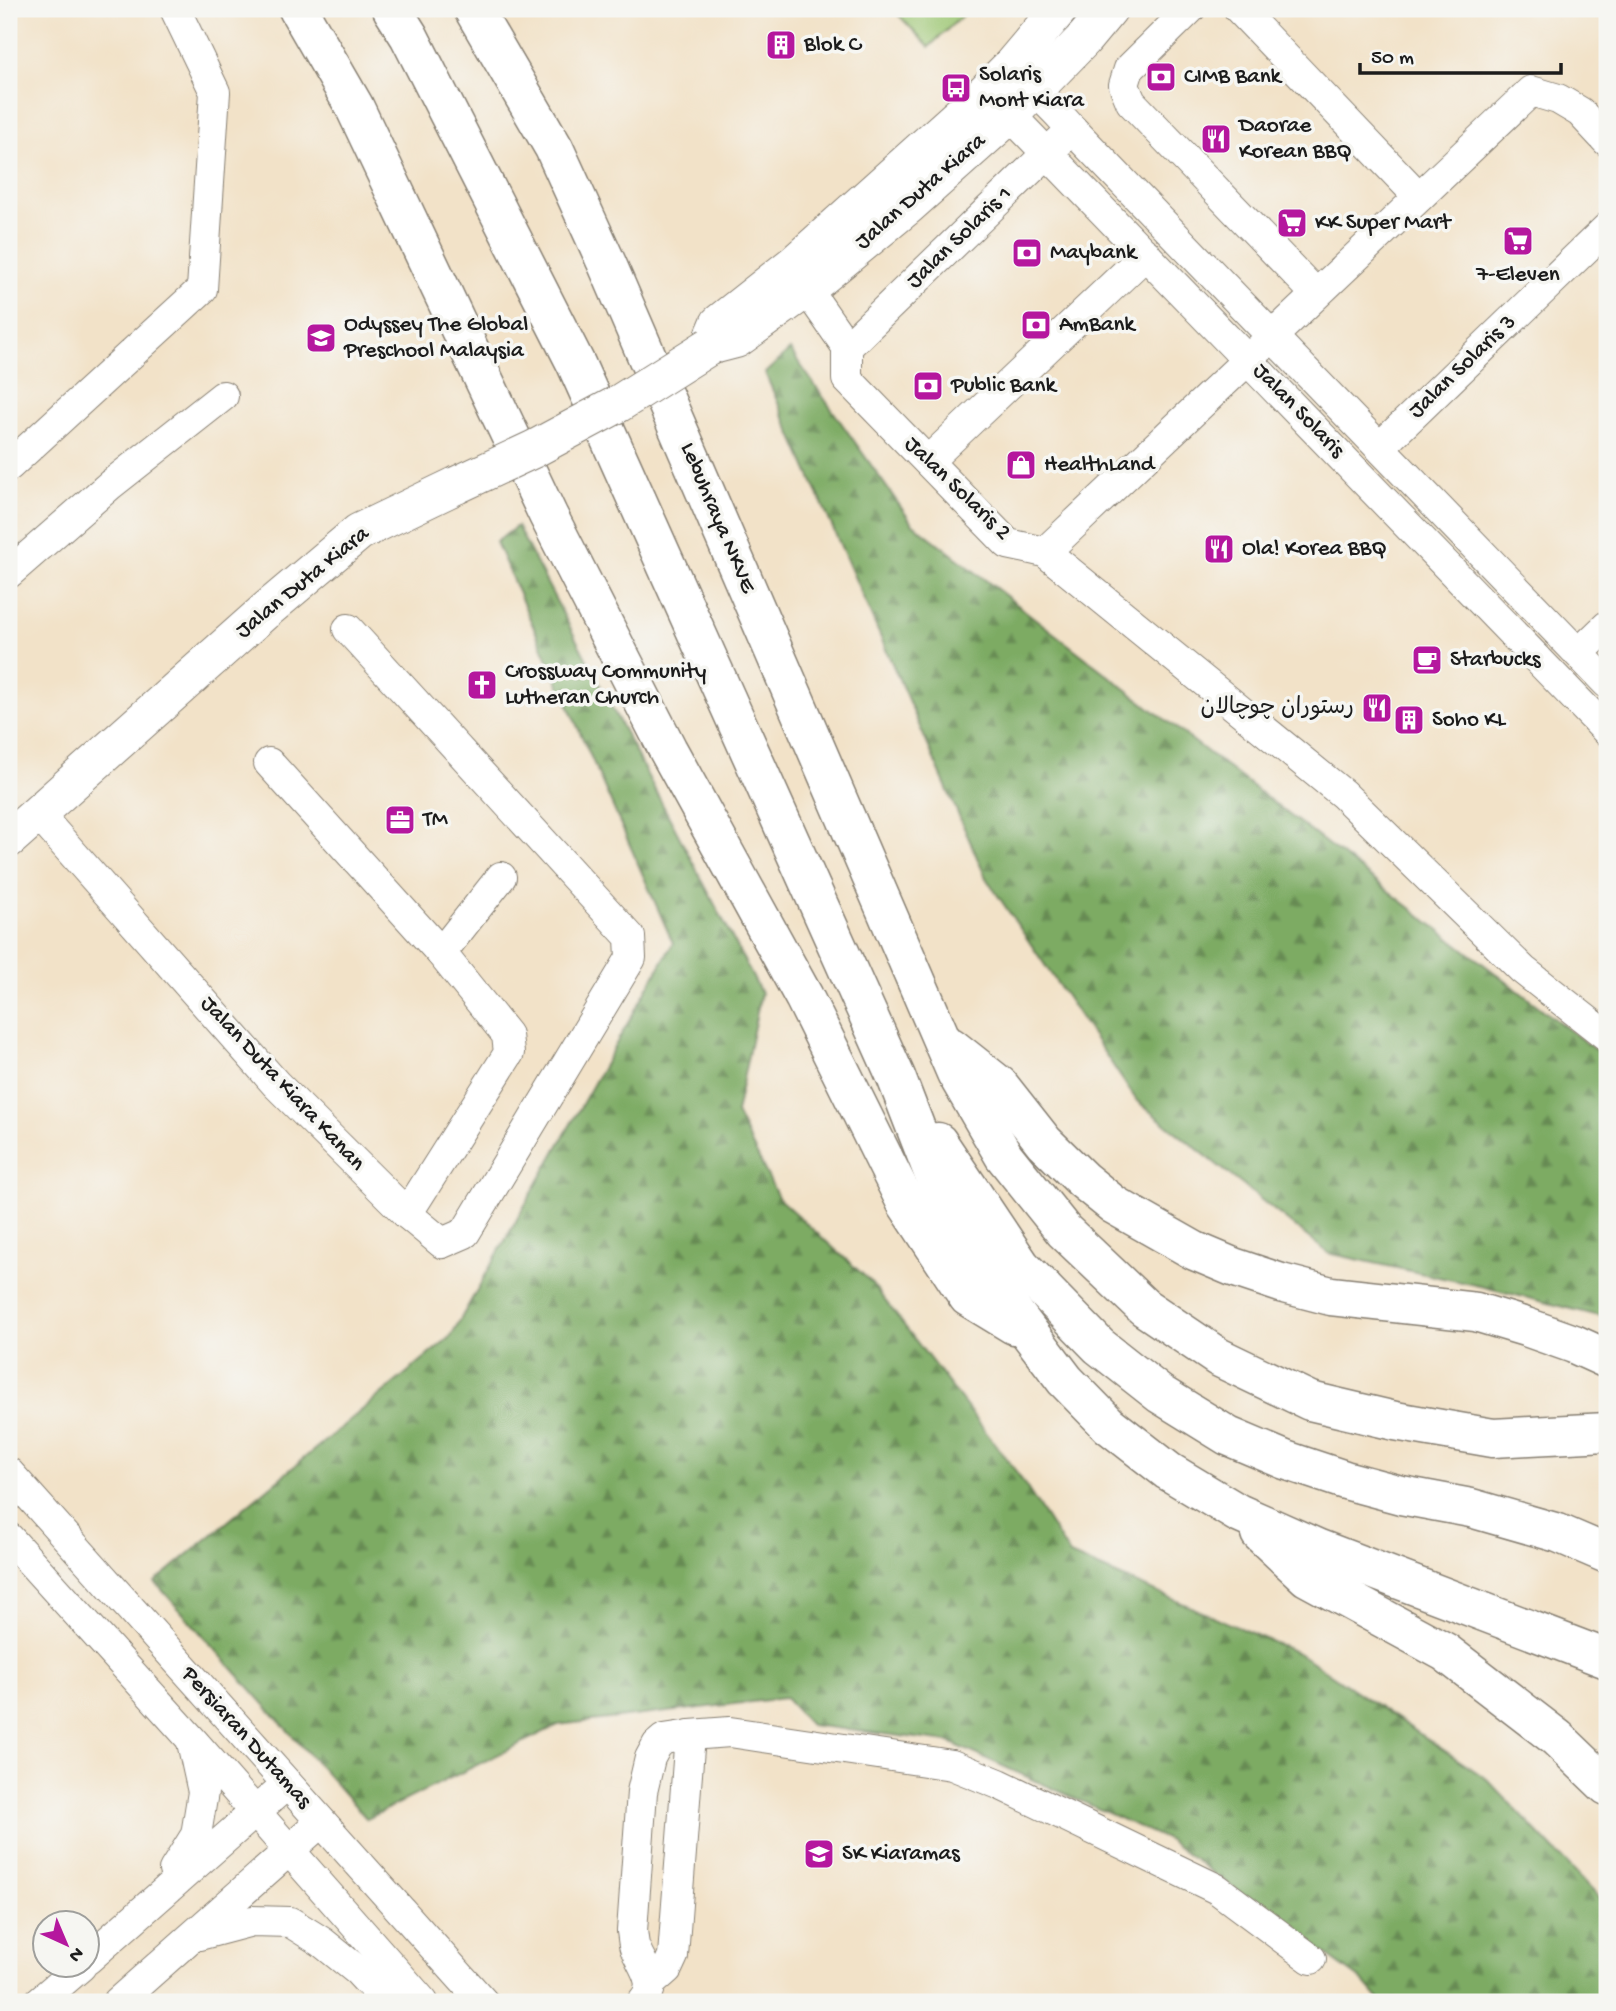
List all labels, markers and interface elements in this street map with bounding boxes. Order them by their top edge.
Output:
building icon: Blok C [764,28,798,62]
place label: Blok C [803,32,862,59]
scale bar [1360,32,1562,76]
text: 50 m [1371,47,1414,72]
bank icon: CIMB Bank [1144,60,1178,94]
place label: Solaris Mont Kiara [979,62,1085,115]
place label: CIMB Bank [1184,64,1284,91]
bus stop icon: Solaris Mont Kiara [939,71,973,105]
place label: Daorae Korean BBQ [1237,113,1352,166]
restaurant icon: Daorae Korean BBQ [1199,122,1233,156]
street label: Jalan Duta Kiara [850,127,993,256]
street label: Jalan Solaris 1 [902,181,1018,295]
supermarket icon: KK Super Mart [1275,206,1309,240]
place label: KK Super Mart [1315,210,1452,237]
supermarket icon: 7-Eleven [1501,224,1535,258]
bank icon: Maybank [1010,236,1044,270]
place label: Maybank [1050,240,1139,267]
place label: 7-Eleven [1475,262,1560,289]
bank icon: AmBank [1019,308,1053,342]
street label: Jalan Solaris 3 [1404,309,1522,425]
place label: Odyssey The Global Preschool Malaysia [343,312,528,365]
place label: AmBank [1059,312,1137,339]
school or university icon: Odyssey The Global Preschool Malaysia [304,321,338,355]
street label: Jalan Solaris [1246,358,1350,464]
bank icon: Public Bank [911,369,945,403]
place label: Public Bank [950,373,1058,400]
street label: Jalan Solaris 2 [898,431,1016,547]
street label: Lebuhraya NKVE [673,439,761,599]
shop icon: HealthLand [1004,448,1038,482]
place label: HealthLand [1044,452,1156,479]
street label: Jalan Duta Kiara [231,520,376,645]
restaurant icon: Ola! Korea BBQ [1202,532,1236,566]
place label: Ola! Korea BBQ [1242,536,1387,563]
cafe icon: Starbucks [1410,643,1444,677]
place label: Starbucks [1450,647,1541,674]
place label: Crossway Community Lutheran Church [505,659,706,712]
church icon: Crossway Community Lutheran Church [465,668,499,702]
restaurant icon: رستوران چوچالان [1360,691,1394,725]
place label: رستوران چوچالان [1200,695,1354,722]
building icon: Soho KL [1392,703,1426,737]
place label: Soho KL [1432,707,1507,734]
office icon: TM [383,803,417,837]
place label: TM [421,807,449,834]
street label: Jalan Duta Kiara Kanan [194,991,370,1177]
street label: Persiaran Dutamas [174,1661,317,1815]
school or university icon: SK Kiaramas [802,1837,836,1871]
place label: SK Kiaramas [842,1841,960,1868]
north arrow [32,1910,102,1980]
text: N [63,1941,88,1966]

